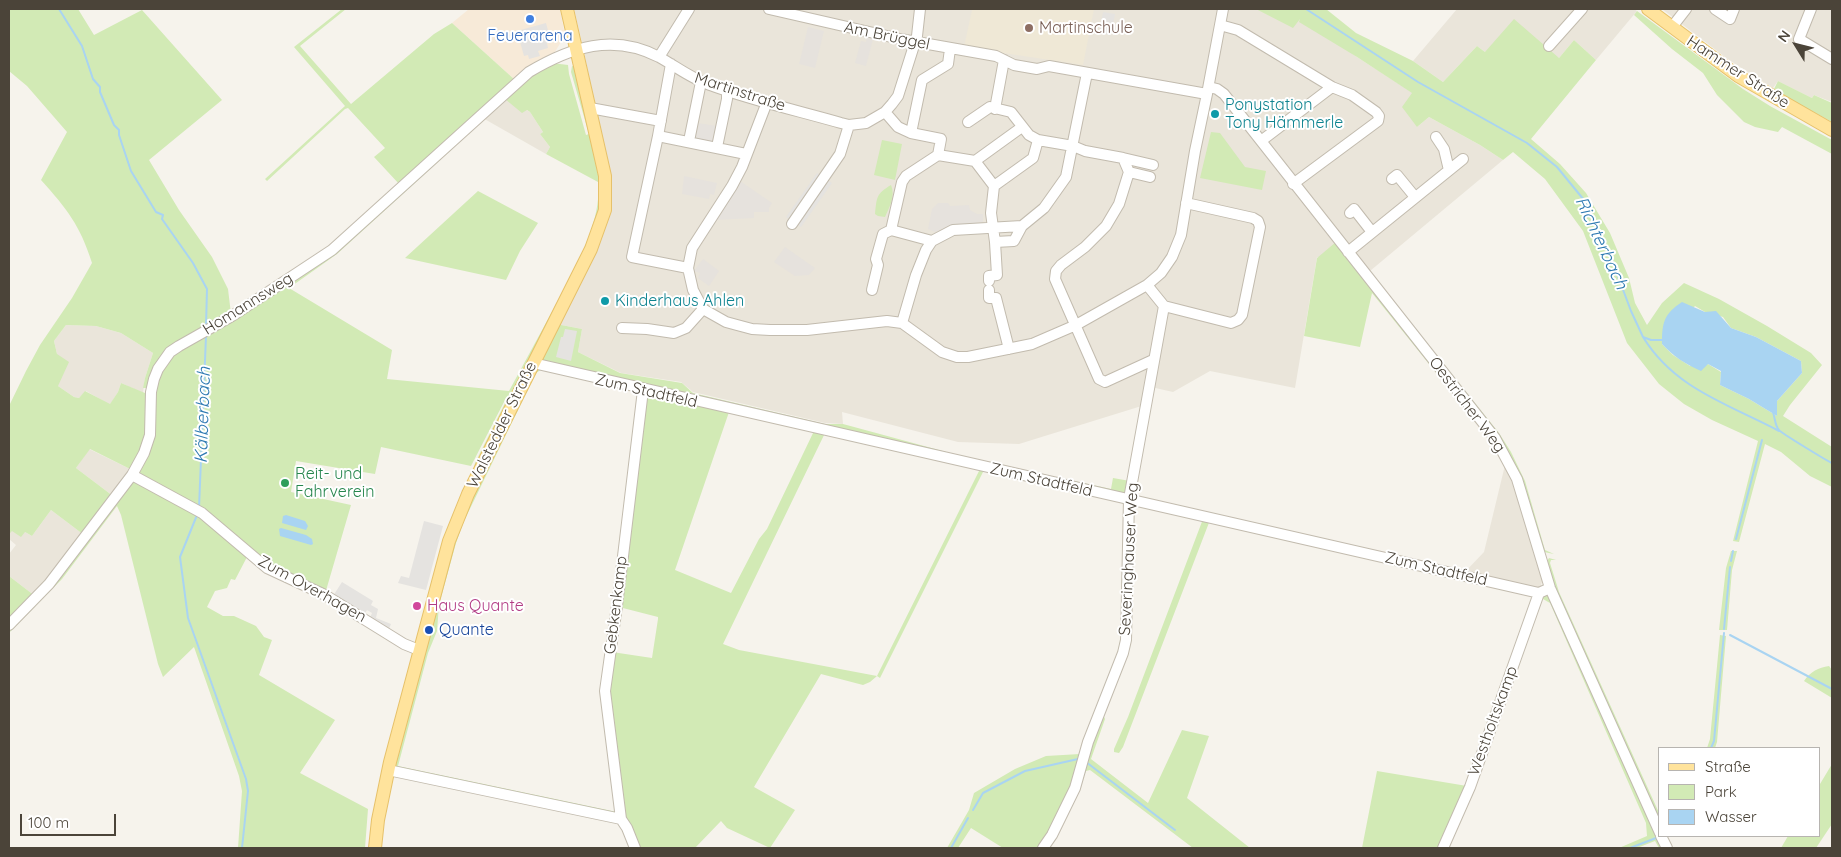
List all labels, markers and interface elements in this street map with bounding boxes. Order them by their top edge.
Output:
marker: Feuerarena [524,13,536,25]
street label: Am Brüggel [842,18,932,54]
place label: Martinschule [1039,18,1133,38]
north arrow [1771,20,1821,70]
marker: Martinschule [1023,22,1035,34]
place label: Feuerarena [487,26,573,46]
text: N [1774,27,1794,46]
street label: Hammer Straße [1683,32,1793,112]
street label: Martinstraße [692,68,788,116]
place label: Ponystation Tony Hämmerle [1225,95,1343,133]
marker: Ponystation Tony Hämmerle [1209,108,1221,120]
water label: Richterbach [1570,193,1632,293]
street label: Homannsweg [199,269,297,339]
place label: Kinderhaus Ahlen [615,291,744,311]
marker: Kinderhaus Ahlen [599,295,611,307]
street label: Oestricher Weg [1425,353,1509,457]
street label: Walstedder Straße [463,359,541,491]
water label: Kälberbach [191,366,215,464]
street label: Zum Stadtfeld [593,370,699,412]
street label: Zum Stadtfeld [988,459,1094,501]
place label: Reit- und Fahrverein [295,464,374,502]
marker: Reit- und Fahrverein [279,477,291,489]
street label: Severinghauser Weg [1115,482,1143,636]
street label: Zum Stadtfeld [1383,548,1489,590]
street label: Zum Overhagen [254,551,370,627]
street label: Gebkenkamp [600,555,632,655]
place label: Haus Quante [427,596,524,616]
marker: Haus Quante [411,600,423,612]
place label: Quante [439,620,494,640]
marker: Quante [423,624,435,636]
street label: Westholtskamp [1464,664,1522,778]
legend [1658,747,1821,837]
text: Straße [1705,757,1751,776]
text: Park [1705,782,1737,801]
scale bar [22,804,119,836]
text: Wasser [1705,807,1757,826]
text: 100 m [28,813,69,832]

